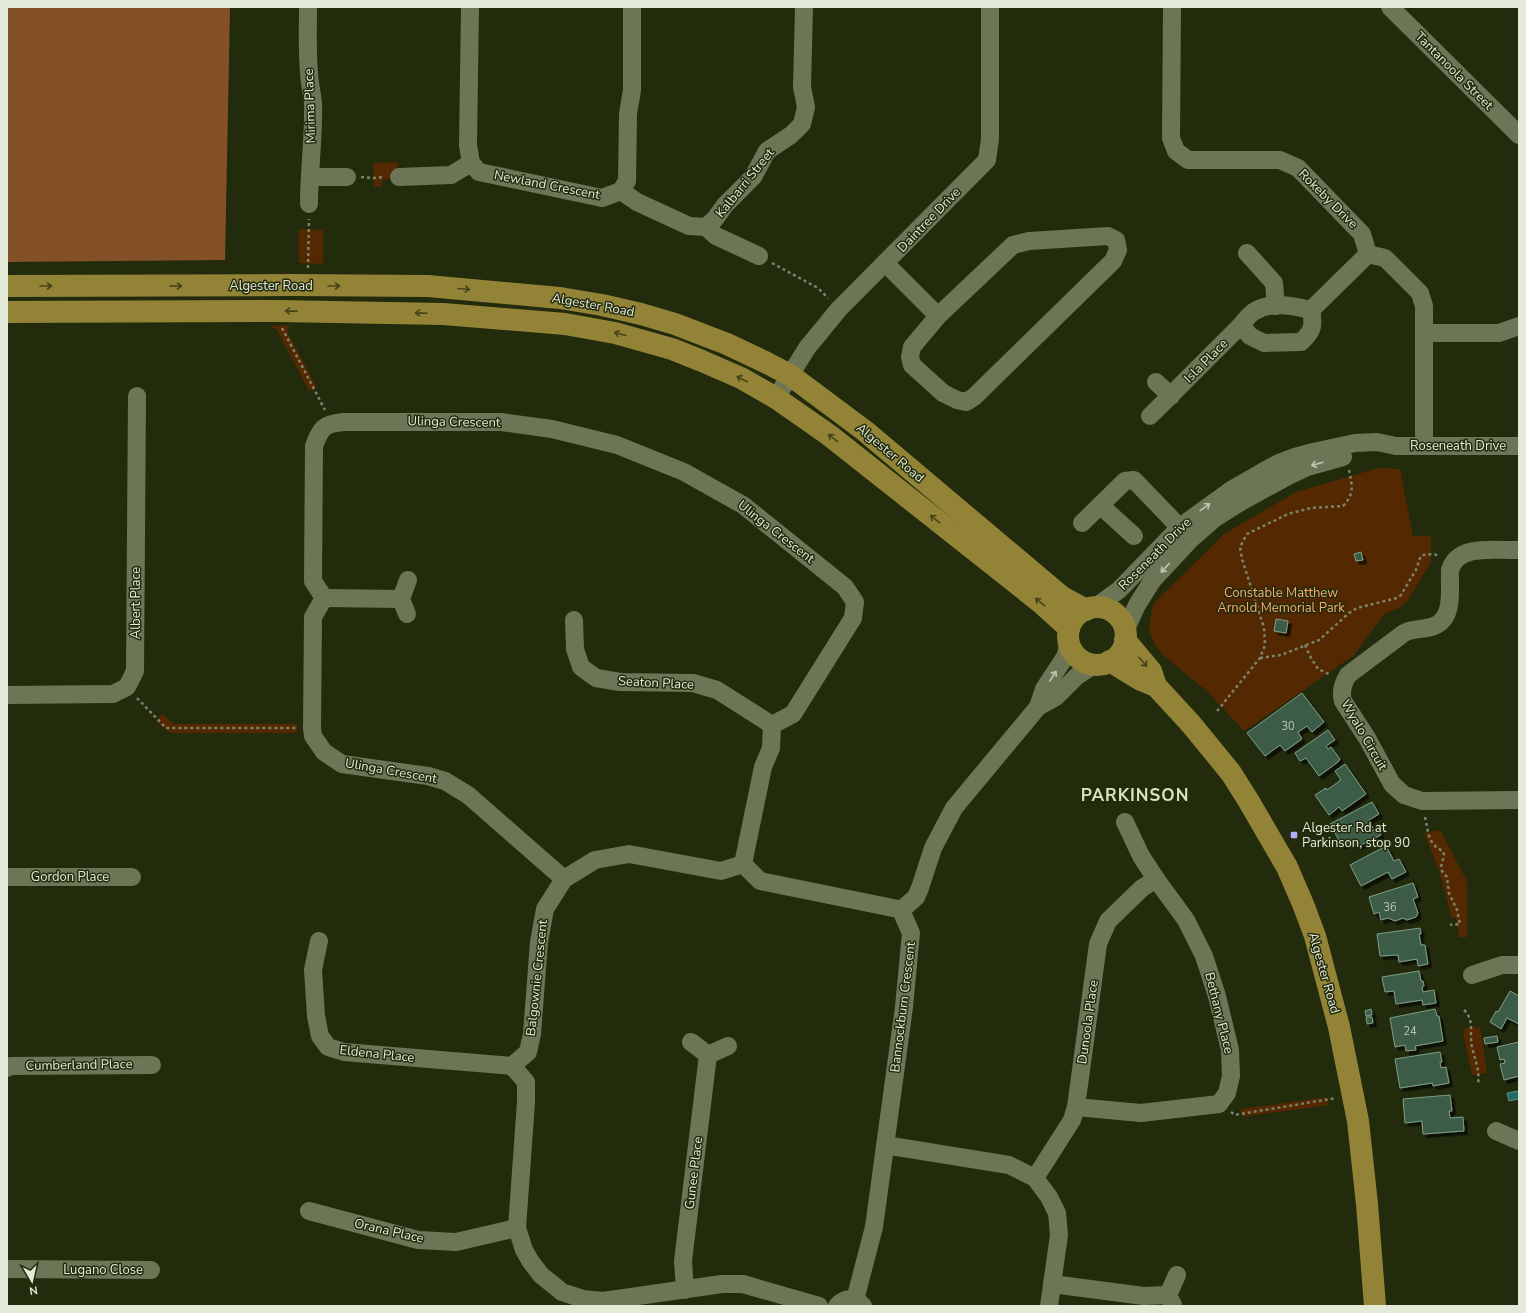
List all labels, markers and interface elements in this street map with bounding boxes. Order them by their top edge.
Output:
street label: Tantanoola Street [1411,28,1497,114]
street label: Mirima Place [300,68,320,144]
street label: Kalbarri Street [711,144,779,221]
street label: Rokeby Drive [1294,165,1362,233]
street label: Newland Crescent [492,166,602,204]
street label: Daintree Drive [893,183,965,256]
street label: Algester Road [229,277,313,295]
one-way arrow [39,282,52,290]
one-way arrow [169,282,182,290]
one-way arrow [327,282,340,290]
one-way arrow [457,286,470,293]
street label: Algester Road [550,289,636,321]
one-way arrow [285,307,298,315]
one-way arrow [415,309,428,317]
one-way arrow [614,330,627,337]
street label: Isla Place [1180,335,1232,387]
one-way arrow [736,375,748,382]
street label: Ulinga Crescent [407,412,501,432]
street label: Algester Road [852,419,928,487]
one-way arrow [828,434,839,442]
street label: Roseneath Drive [1410,437,1506,455]
one-way arrow [1311,461,1324,468]
street label: Ulinga Crescent [734,496,818,568]
one-way arrow [1200,503,1211,511]
street label: Roseneath Drive [1115,514,1195,594]
one-way arrow [929,515,940,523]
one-way arrow [1160,563,1169,573]
street label: Albert Place [127,567,145,639]
park label: Constable Matthew Arnold Memorial Park [1217,584,1345,617]
one-way arrow [1035,598,1045,607]
one-way arrow [1138,657,1148,667]
one-way arrow [1049,670,1057,681]
street label: Seaton Place [618,672,695,694]
street label: Wyalo Circuit [1336,696,1392,774]
house number: 30 [1281,719,1295,734]
street label: Ulinga Crescent [344,754,439,788]
district label: PARKINSON [1081,784,1189,807]
place label: Algester Rd at Parkinson, stop 90 [1302,819,1410,852]
marker: Algester Rd at Parkinson, stop 90 [1289,830,1299,840]
street label: Gordon Place [31,868,109,886]
house number: 36 [1383,900,1397,915]
street label: Balgownie Crescent [522,918,552,1037]
street label: Algester Road [1304,930,1344,1016]
street label: Bannockburn Crescent [886,940,920,1073]
street label: Bethany Place [1200,970,1238,1056]
street label: Dunoola Place [1073,979,1103,1065]
house number: 24 [1403,1024,1417,1039]
street label: Eldena Place [339,1041,415,1067]
street label: Cumberland Place [25,1055,133,1075]
street label: Gunee Place [681,1136,707,1210]
street label: Orana Place [352,1214,426,1248]
north arrow [12,1261,52,1301]
street label: Lugano Close [63,1261,143,1279]
text: N [28,1282,39,1298]

